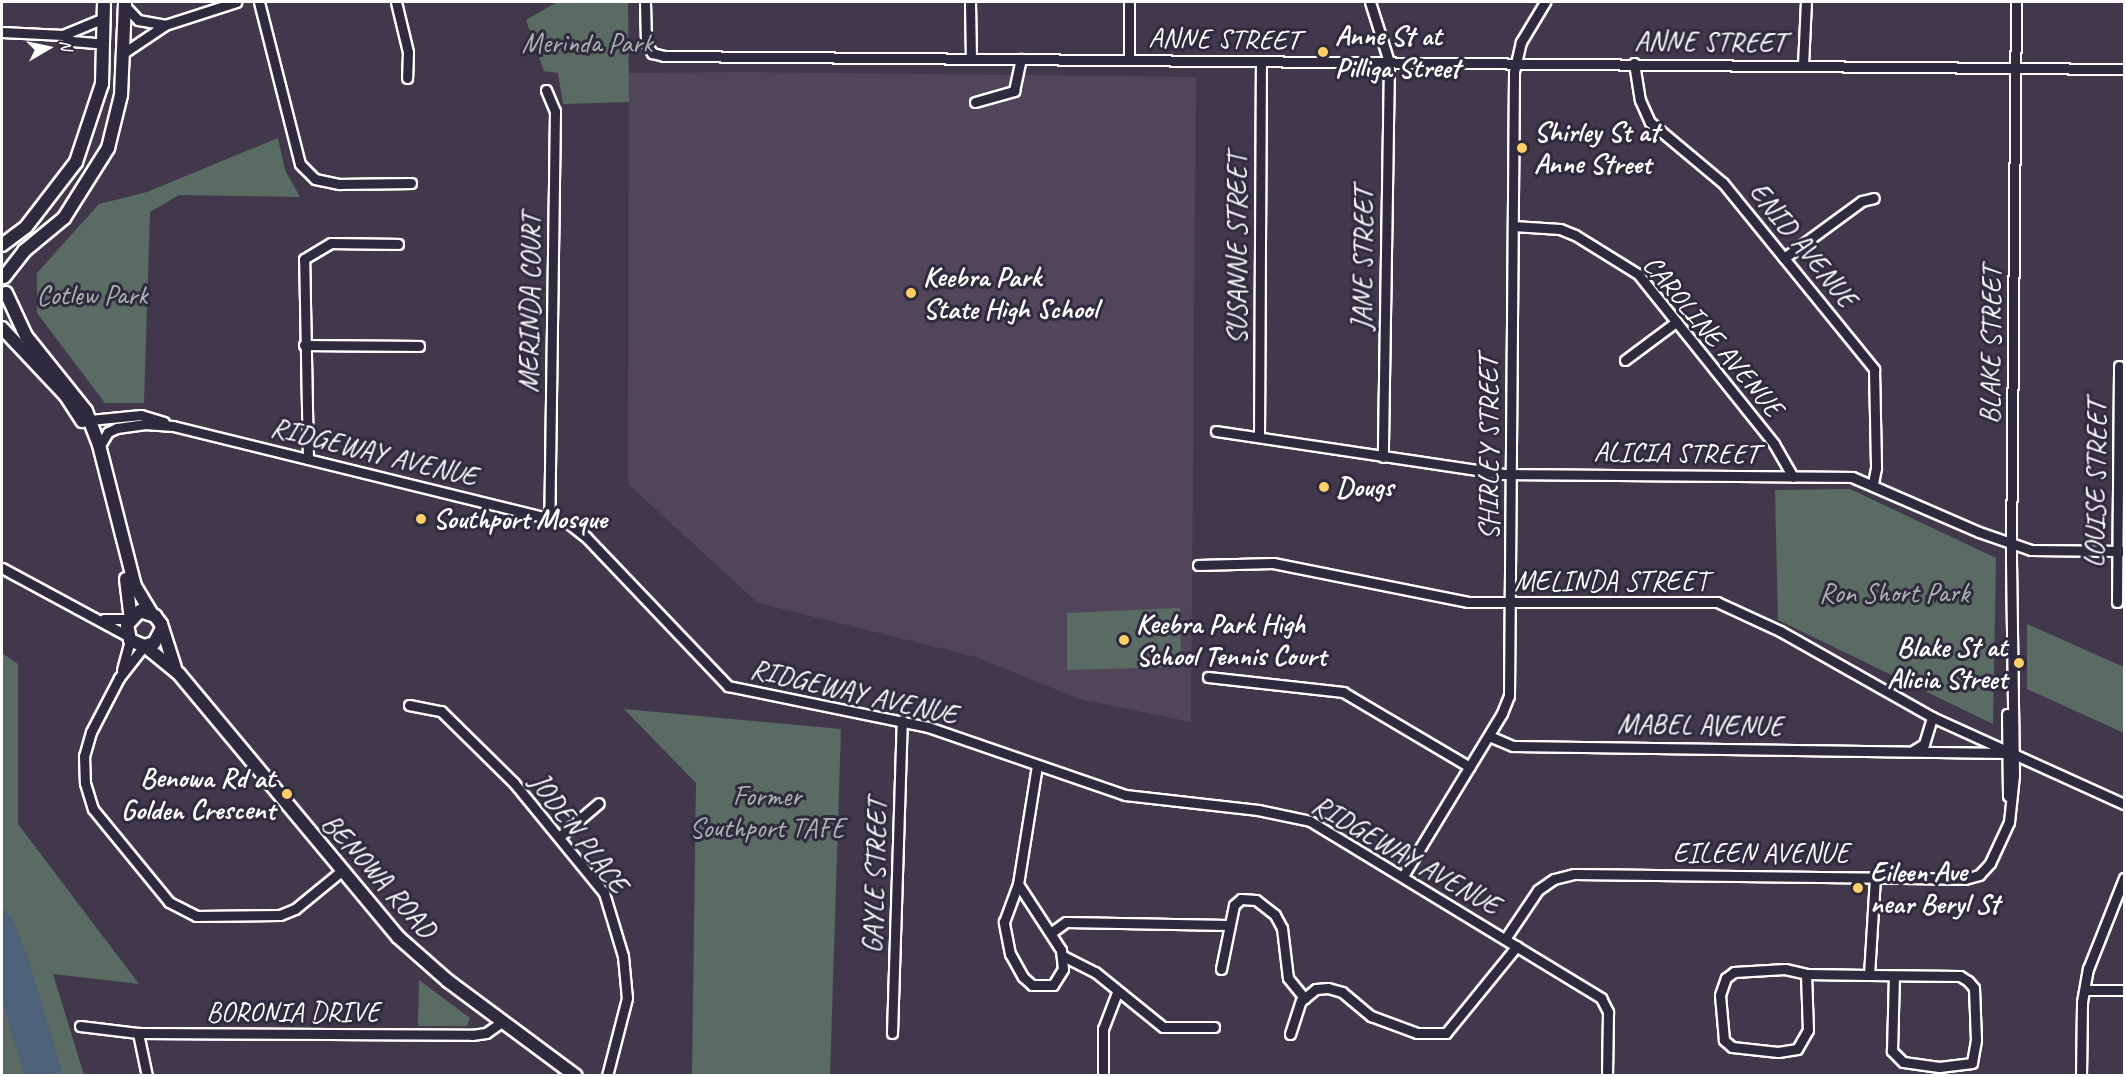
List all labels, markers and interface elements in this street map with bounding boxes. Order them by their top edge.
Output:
north arrow [18,18,78,78]
place label: Anne St at Pilliga Street [1335,19,1460,85]
street label: ANNE STREET [1148,21,1300,57]
street label: ANNE STREET [1634,24,1786,60]
park label: Merinda Park [522,26,652,60]
text: N [55,39,76,52]
marker: Anne St at Pilliga Street [1316,45,1330,59]
place label: Shirley St at Anne Street [1534,115,1660,181]
marker: Shirley St at Anne Street [1515,141,1529,155]
street label: SUSANNE STREET [1220,154,1254,344]
street label: ENID AVENUE [1742,176,1864,314]
street label: JANE STREET [1345,187,1381,331]
street label: MERINDA COURT [512,213,548,393]
street label: CAROLINE AVENUE [1636,248,1790,424]
place label: Keebra Park State High School [923,260,1098,326]
street label: BLAKE STREET [1973,265,2009,425]
park label: Cotlew Park [36,278,148,312]
marker: Keebra Park State High School [904,286,918,300]
street label: SHIRLEY STREET [1472,356,1506,540]
street label: LOUISE STREET [2078,400,2114,568]
street label: RIDGEWAY AVENUE [268,410,480,494]
street label: ALICIA STREET [1593,435,1759,471]
place label: Dougs [1336,470,1393,504]
marker: Dougs [1317,480,1331,494]
place label: Southport Mosque [433,502,607,536]
marker: Southport Mosque [414,512,428,526]
street label: MELINDA STREET [1515,564,1707,598]
park label: Ron Short Park [1818,576,1970,610]
place label: Keebra Park High School Tennis Court [1136,607,1325,673]
place label: Blake St at Alicia Street [1886,630,2007,696]
marker: Keebra Park High School Tennis Court [1117,633,1131,647]
street label: RIDGEWAY AVENUE [748,652,960,732]
marker: Blake St at Alicia Street [2012,656,2026,670]
street label: MABEL AVENUE [1616,707,1784,743]
place label: Benowa Rd at Golden Crescent [121,761,275,827]
street label: JODEN PLACE [523,766,635,900]
park label: Former Southport TAFE [689,779,845,845]
marker: Benowa Rd at Golden Crescent [280,787,294,801]
street label: RIDGEWAY AVENUE [1307,788,1505,922]
street label: GAYLE STREET [856,798,894,954]
street label: BENOWA ROAD [314,807,444,945]
street label: EILEEN AVENUE [1674,836,1848,870]
place label: Eileen Ave near Beryl St [1870,855,2000,921]
marker: Eileen Ave near Beryl St [1851,881,1865,895]
street label: BORONIA DRIVE [206,995,380,1029]

